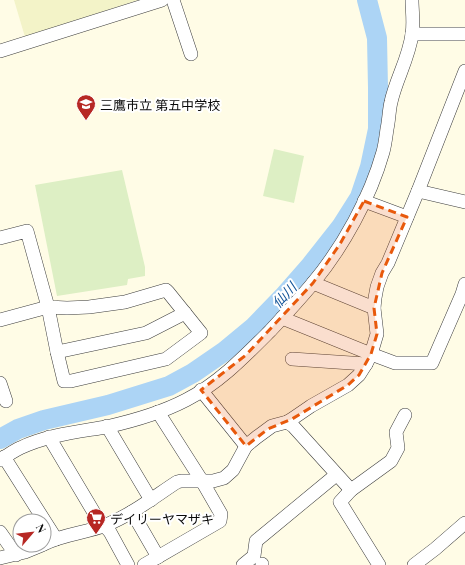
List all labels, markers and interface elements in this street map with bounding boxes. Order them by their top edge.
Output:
school or university icon: 三鷹市立 第五中学校 [75,93,97,121]
place label: 三鷹市立 第五中学校 [100,96,220,113]
water label: 仙川 [268,277,302,312]
supermarket icon: デイリーヤマザキ [85,507,107,535]
place label: デイリーヤマザキ [110,510,214,527]
north arrow [12,513,52,553]
text: N [33,521,50,535]

